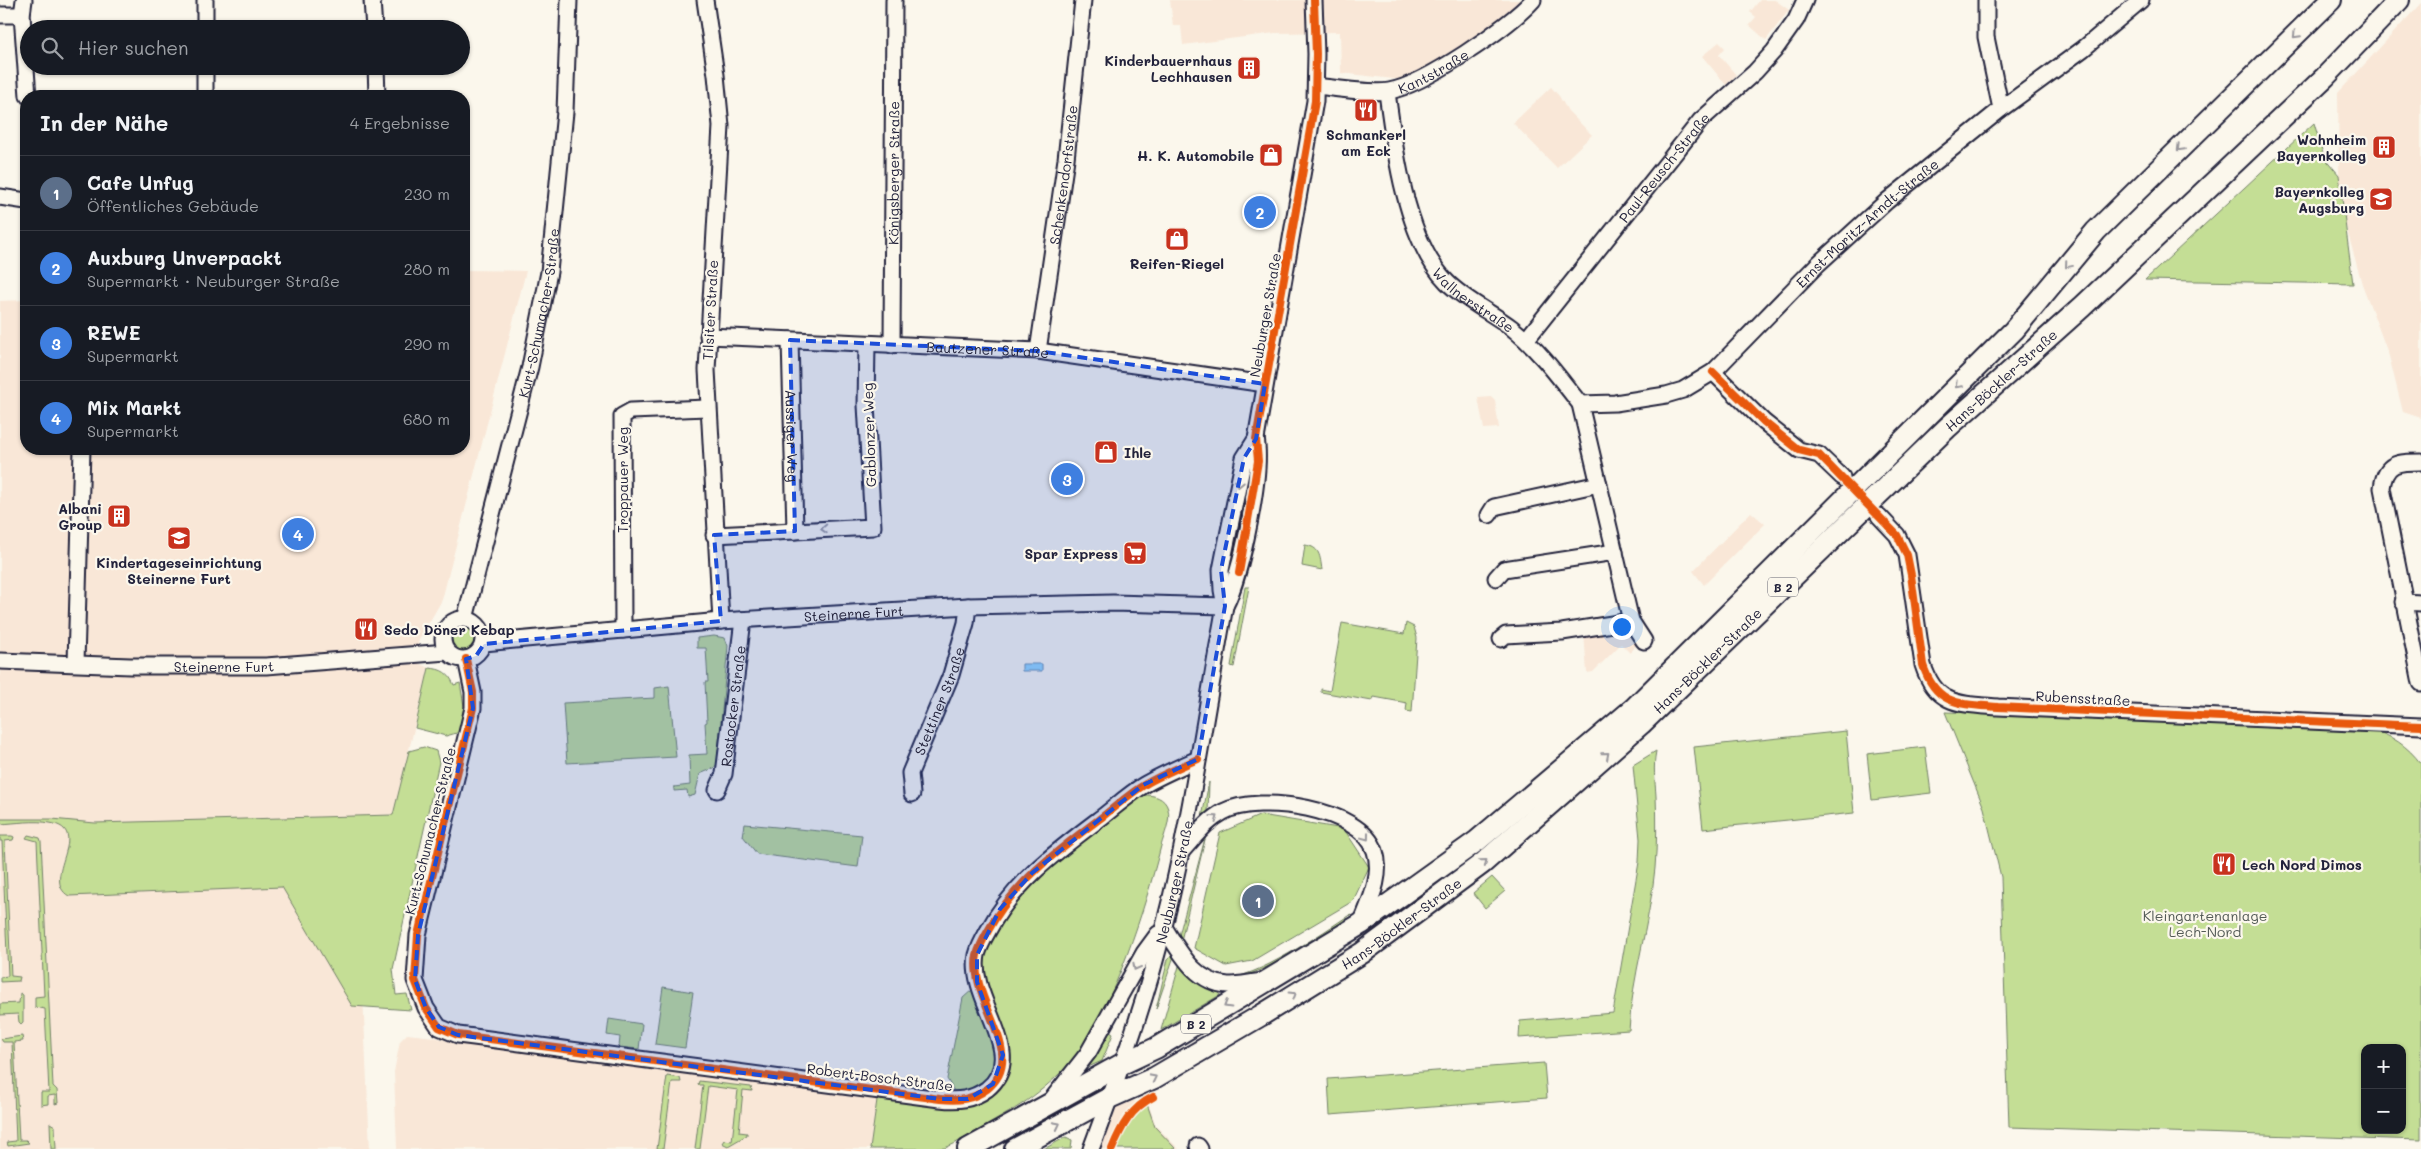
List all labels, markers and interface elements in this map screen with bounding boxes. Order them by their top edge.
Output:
search box [20,20,470,75]
one-way arrow [2293,29,2302,38]
icon: search [38,34,66,62]
text: Hier suchen [78,35,189,60]
street label: Kantstraße [1395,44,1472,98]
place label: Kinderbauernhaus Lechhausen [1105,51,1232,86]
building icon: Kinderbauernhaus Lechhausen [1236,55,1262,81]
restaurant icon: Schmankerl am Eck [1353,97,1379,123]
street label: Königsberger Straße [883,101,903,245]
street label: Schenkendorfstraße [1044,104,1081,246]
street label: Paul-Reusch-Straße [1614,108,1713,226]
text: In der Nähe [40,109,168,136]
text: 4 Ergebnisse [350,112,450,133]
place label: Schmankerl am Eck [1326,125,1406,160]
place label: Wohnheim Bayernkolleg [2276,130,2366,165]
building icon: Wohnheim Bayernkolleg [2371,134,2397,160]
shop icon: H. K. Automobile [1258,142,1284,168]
one-way arrow [2177,143,2186,152]
place label: H. K. Automobile [1137,146,1254,165]
street label: Ernst-Moritz-Arndt-Straße [1791,154,1942,291]
text: Cafe Unfug [87,170,194,195]
place label: Bayernkolleg Augsburg [2274,182,2364,217]
text: 1 [52,183,60,204]
text: 230 m [404,183,450,204]
school or university icon: Bayernkolleg Augsburg [2368,186,2394,212]
pin: 2 [1244,193,1276,231]
text: Öffentliches Gebäude [87,195,259,216]
shop icon: Reifen-Riegel [1164,226,1190,252]
street label: Kurt-Schumacher-Straße [513,227,563,400]
text: Auxburg Unverpackt [87,245,282,270]
street label: Neuburger Straße [1245,251,1285,379]
place label: Reifen-Riegel [1130,254,1224,273]
text: 2 [52,258,60,279]
text: 280 m [404,258,450,279]
street label: Tilsiter Straße [698,259,722,361]
one-way arrow [2064,260,2073,269]
street label: Wallnerstraße [1428,263,1518,336]
text: Supermarkt · Neuburger Straße [87,270,340,291]
text: REWE [87,320,141,345]
street label: Hans-Böckler-Straße [1941,325,2061,435]
text: 3 [51,333,61,354]
text: 290 m [404,333,450,354]
street label: Bautzener Straße [926,336,1050,362]
text: Supermarkt [87,345,179,366]
one-way arrow [1955,379,1964,388]
street label: Gablonzer Weg [858,382,880,488]
street label: Aussiger Weg [782,389,803,483]
text: Mix Markt [87,395,181,420]
text: 4 [51,408,61,429]
text: 680 m [403,408,450,429]
text: Supermarkt [87,420,179,441]
street label: Troppauer Weg [613,427,632,533]
shop icon: Ihle [1093,439,1119,465]
place label: Ihle [1124,443,1151,462]
pin: 3 [1051,460,1083,498]
one-way arrow [1234,480,1244,489]
place label: Albani Group [58,499,102,534]
building icon: Albani Group [106,503,132,529]
pin: 4 [282,515,314,553]
one-way arrow [820,524,828,535]
school or university icon: Kindertageseinrichtung Steinerne Furt [166,525,192,551]
supermarket icon: Spar Express [1122,540,1148,566]
place label: Spar Express [1025,544,1118,563]
place label: Kindertageseinrichtung Steinerne Furt [96,553,262,588]
road number: B 2 [1768,578,1798,596]
street label: Steinerne Furt [803,600,904,625]
street label: Hans-Böckler-Straße [1649,603,1766,717]
your location [1609,614,1635,640]
restaurant icon: Sedo Döner Kebap [353,616,379,642]
place label: Sedo Döner Kebap [384,620,515,639]
street label: Rostocker Straße [716,644,749,768]
street label: Stettiner Straße [909,644,968,758]
street label: Steinerne Furt [174,656,275,676]
street label: Rubensstraße [2035,686,2131,710]
street label: Kurt-Schumacher-Straße [400,745,460,917]
one-way arrow [1600,752,1609,761]
one-way arrow [1209,815,1219,824]
street label: Neuburger Straße [1151,819,1197,946]
one-way arrow [1360,831,1369,841]
restaurant icon: Lech Nord Dimos [2211,851,2237,877]
place label: Lech Nord Dimos [2242,855,2362,874]
one-way arrow [1478,858,1487,867]
street label: Hans-Böckler-Straße [1337,873,1465,973]
pin: 1 [1242,882,1274,920]
park label: Kleingartenanlage Lech-Nord [2143,906,2267,941]
one-way arrow [1133,962,1143,971]
one-way arrow [1288,992,1297,1002]
one-way arrow [1223,999,1232,1009]
road number: B 2 [1181,1014,1211,1034]
map controls [2361,1044,2406,1134]
button: + [2361,1044,2406,1089]
street label: Robert-Bosch-Straße [806,1059,954,1095]
one-way arrow [1148,1074,1157,1084]
button: − [2361,1089,2406,1134]
one-way arrow [1052,1121,1061,1131]

